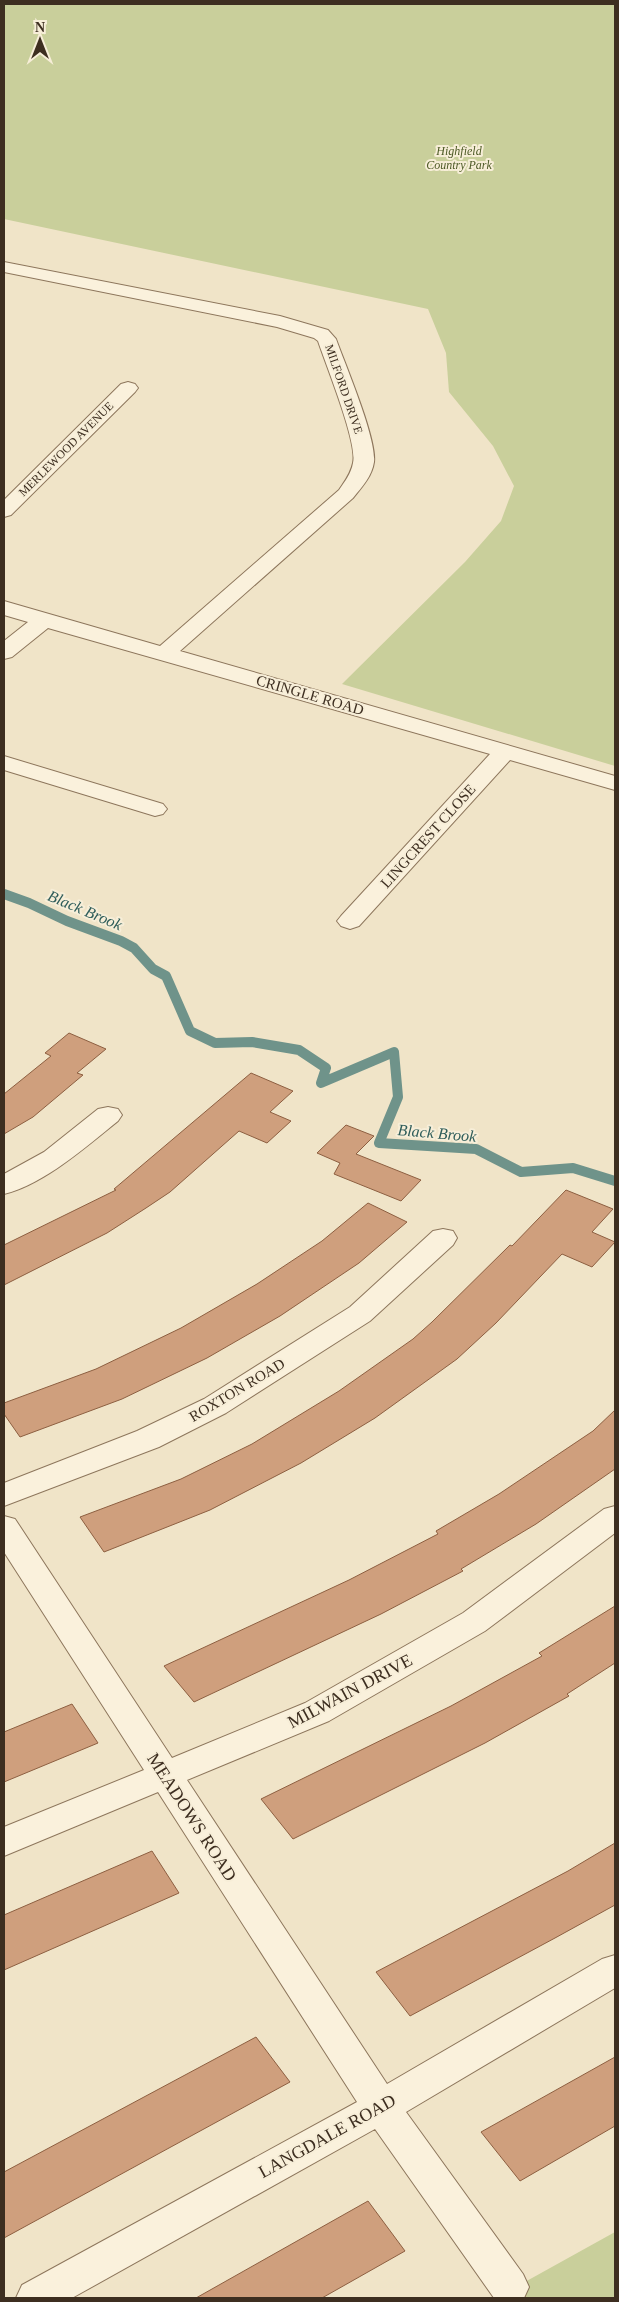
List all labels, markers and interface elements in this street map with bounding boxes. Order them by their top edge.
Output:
north arrow [15,15,65,65]
text: N [35,20,45,35]
park label: Highfield Country Park [426,144,492,172]
street label: MILFORD DRIVE [322,342,366,436]
street label: MERLEWOOD AVENUE [16,399,116,499]
street label: CRINGLE ROAD [254,672,366,718]
street label: LINGCREST CLOSE [377,781,479,891]
water label: Black Brook [45,887,125,934]
water label: Black Brook [397,1121,478,1145]
street label: ROXTON ROAD [186,1355,288,1425]
street label: MILWAIN DRIVE [284,1650,416,1732]
street label: MEADOWS ROAD [143,1749,241,1885]
street label: LANGDALE ROAD [255,2090,399,2182]

